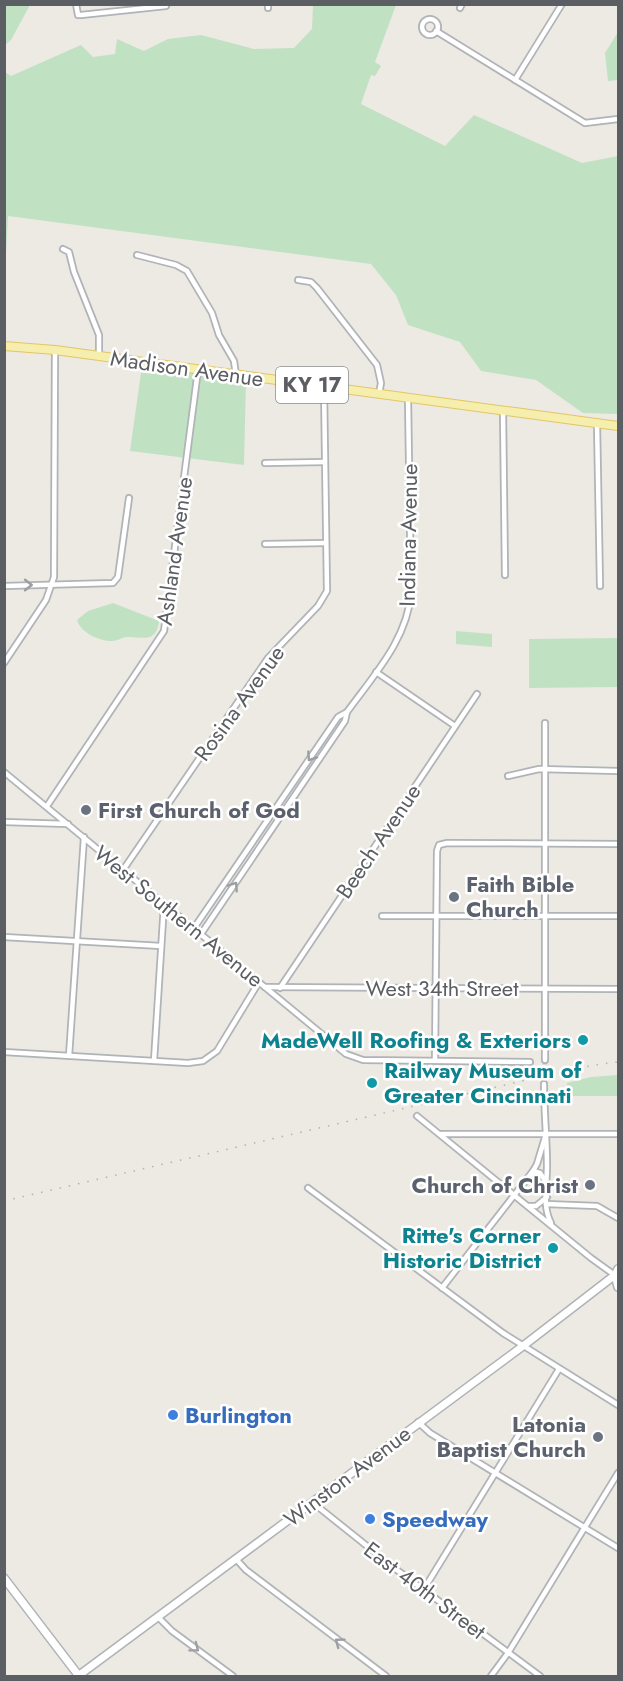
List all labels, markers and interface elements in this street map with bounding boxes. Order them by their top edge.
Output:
street label: Madison Avenue [108,341,266,395]
road number: KY 17 [276,367,348,403]
street label: Indiana Avenue [391,463,425,607]
street label: Ashland Avenue [148,475,200,627]
one-way arrow [24,579,33,591]
street label: Rosina Avenue [186,639,292,767]
one-way arrow [307,750,318,761]
street label: Beech Avenue [328,777,428,905]
place label: First Church of God [98,794,300,826]
marker: First Church of God [79,803,93,817]
street label: West Southern Avenue [87,837,271,995]
place label: Faith Bible Church [466,868,574,925]
one-way arrow [226,882,238,892]
marker: Faith Bible Church [447,890,461,904]
street label: West 34th Street [366,972,519,1004]
place label: MadeWell Roofing & Exteriors [261,1024,571,1056]
marker: MadeWell Roofing & Exteriors [576,1033,590,1047]
place label: Railway Museum of Greater Cincinnati [384,1054,583,1111]
marker: Railway Museum of Greater Cincinnati [365,1076,379,1090]
place label: Church of Christ [411,1169,578,1201]
marker: Church of Christ [583,1178,597,1192]
place label: Ritte's Corner Historic District [383,1219,541,1276]
marker: Ritte's Corner Historic District [546,1241,560,1255]
place label: Burlington [185,1399,292,1431]
marker: Burlington [166,1408,180,1422]
place label: Latonia Baptist Church [437,1408,586,1465]
street label: Winston Avenue [277,1418,417,1534]
marker: Latonia Baptist Church [591,1430,605,1444]
place label: Speedway [382,1503,489,1535]
marker: Speedway [363,1512,377,1526]
street label: East 40th Street [357,1533,493,1647]
one-way arrow [335,1638,346,1649]
one-way arrow [188,1641,199,1652]

